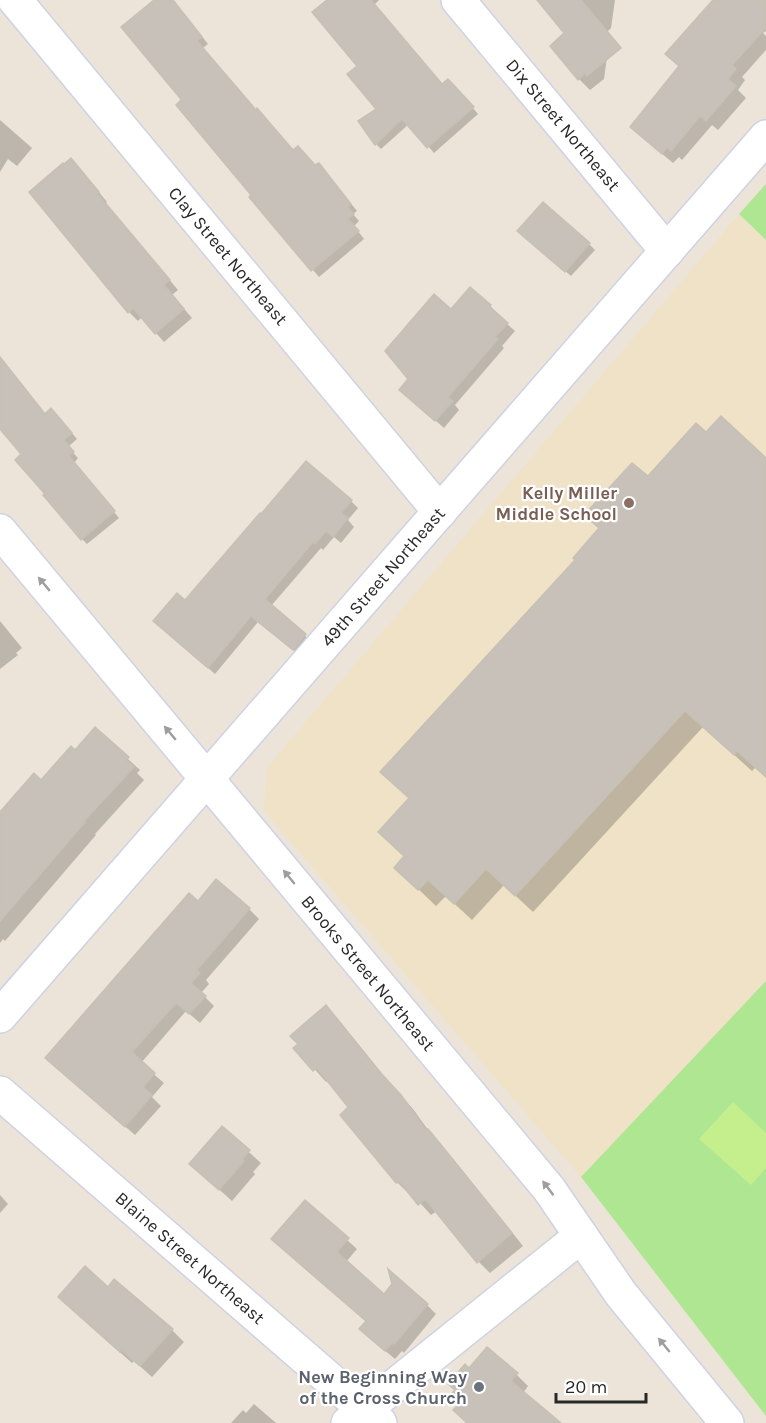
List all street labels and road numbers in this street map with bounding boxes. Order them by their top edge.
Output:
street label: Dix Street Northeast [501,54,625,196]
street label: Clay Street Northeast [164,182,292,330]
street label: 49th Street Northeast [316,503,450,651]
street label: Brooks Street Northeast [296,891,440,1056]
street label: Blaine Street Northeast [111,1187,270,1329]

